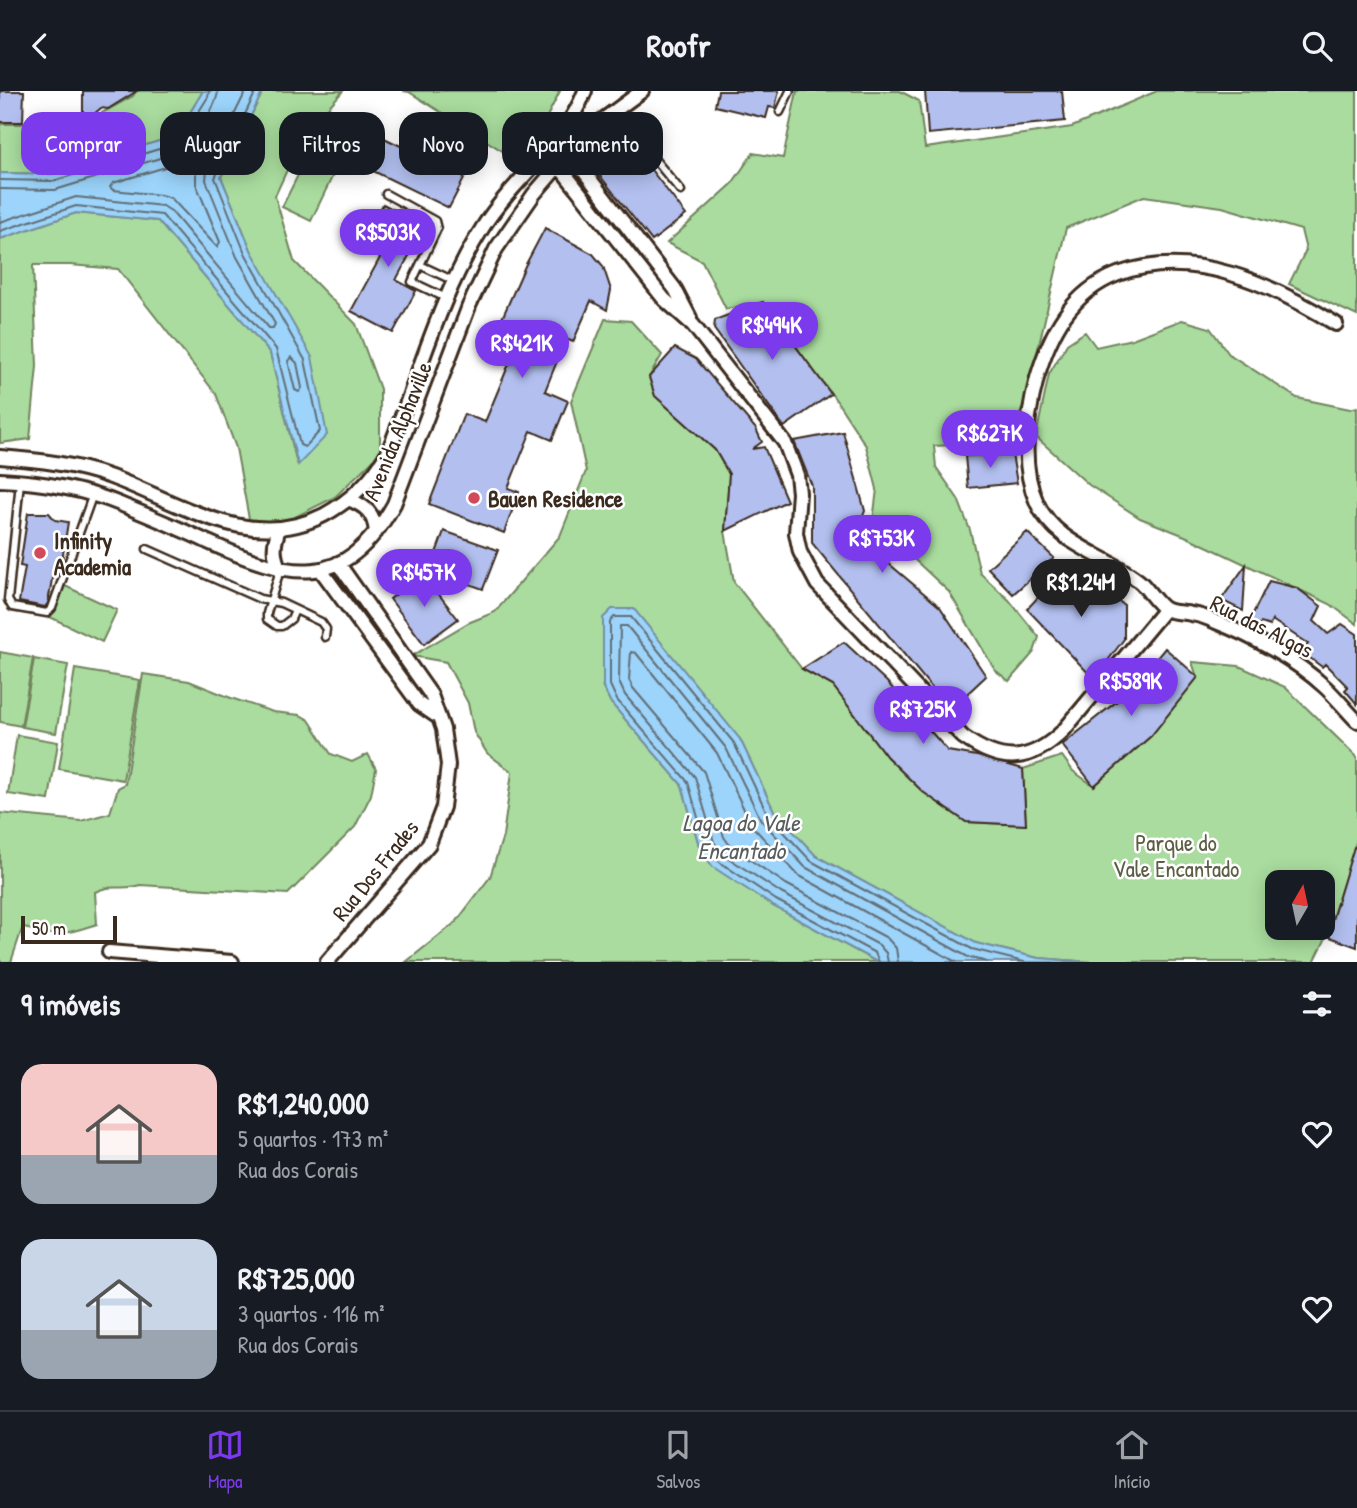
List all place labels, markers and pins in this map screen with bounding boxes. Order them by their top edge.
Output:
pin: R$503K [331,209,445,269]
pin: R$494K [715,303,829,362]
pin: R$421K [465,321,579,380]
pin: R$627K [933,411,1047,470]
place label: Bauen Residence [488,483,624,514]
marker: Bauen Residence [466,490,482,506]
pin: R$753K [825,515,939,575]
place label: Infinity Academia [54,525,131,582]
marker: Infinity Academia [32,545,48,561]
pin: R$457K [367,549,481,609]
pin: R$1.24M [1016,559,1146,619]
pin: R$589K [1074,659,1188,718]
pin: R$725K [866,687,980,746]

